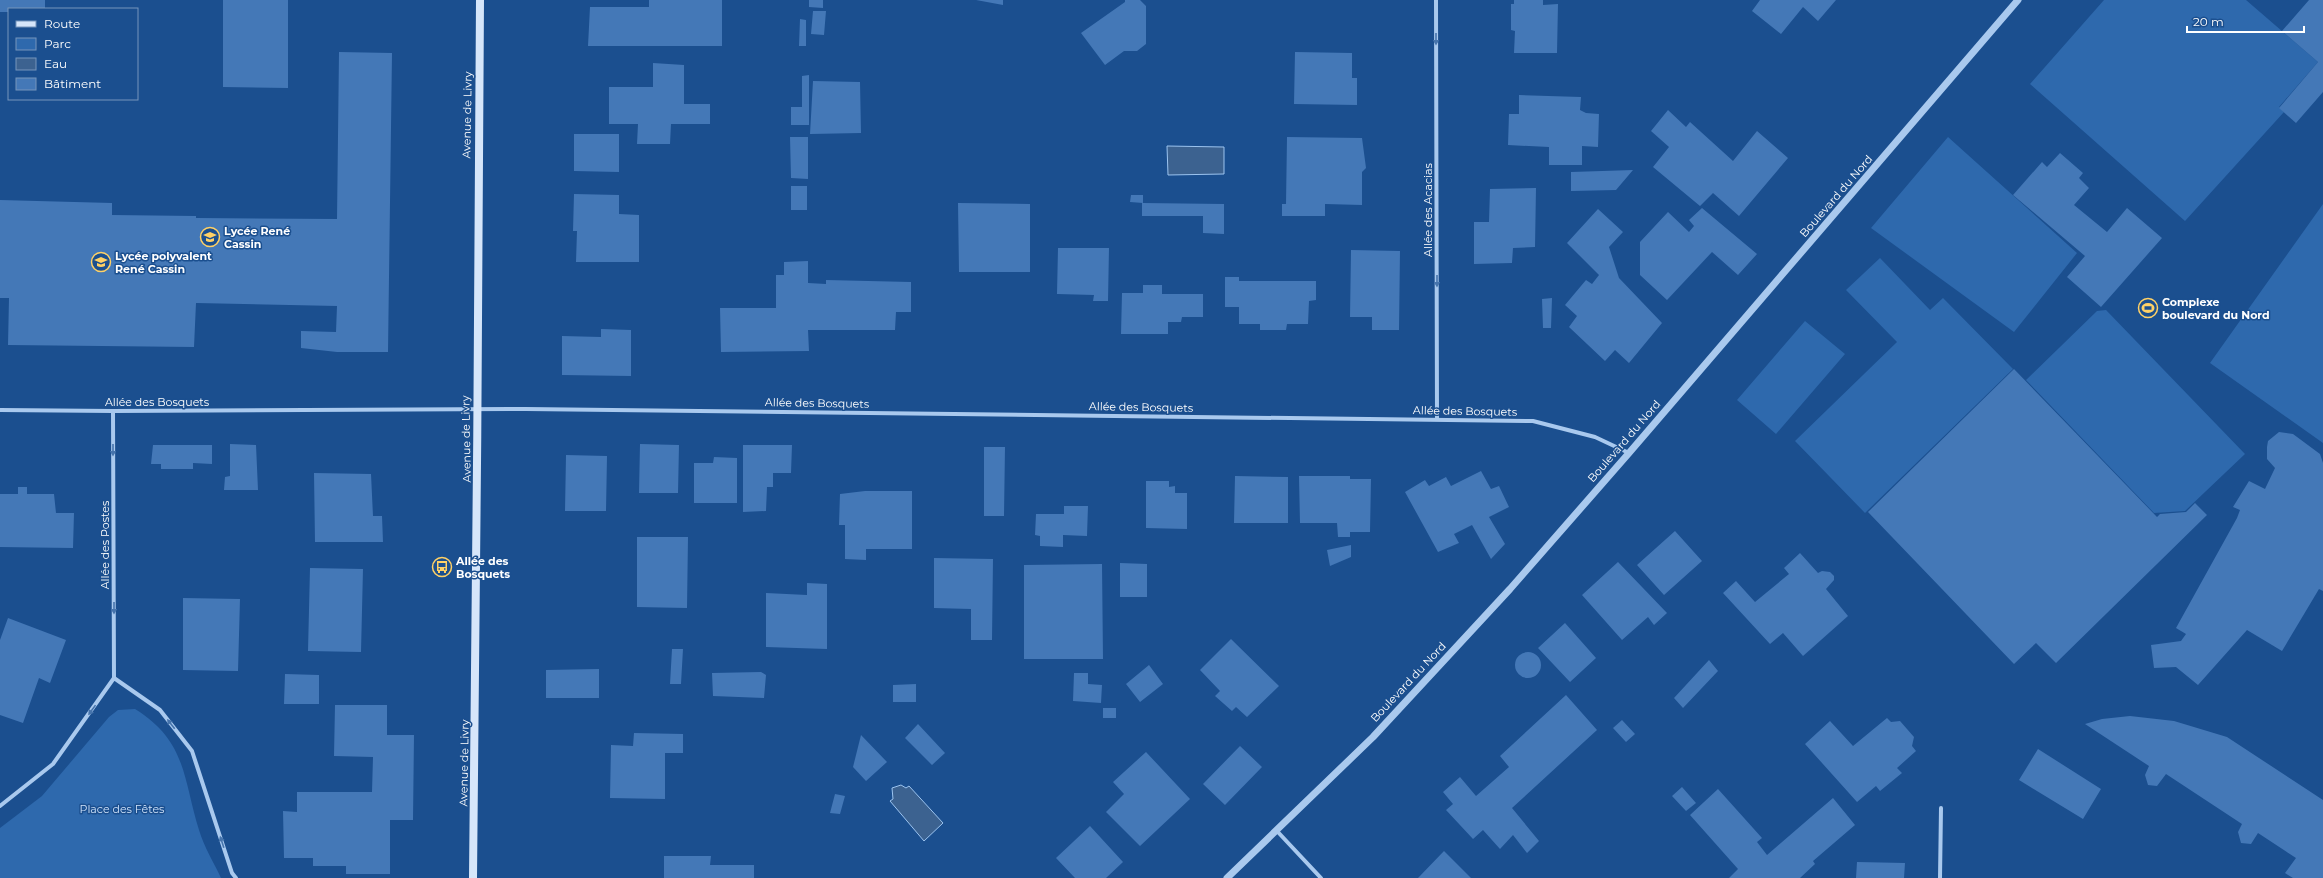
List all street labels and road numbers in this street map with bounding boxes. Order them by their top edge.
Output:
street label: Avenue de Livry [459,71,475,159]
street label: Boulevard du Nord [1797,152,1875,240]
street label: Allée des Acacias [1421,162,1435,257]
street label: Allée des Bosquets [105,395,210,409]
street label: Avenue de Livry [458,395,474,483]
street label: Allée des Bosquets [765,395,870,411]
street label: Boulevard du Nord [1585,397,1663,485]
street label: Allée des Bosquets [1089,399,1194,415]
street label: Allée des Bosquets [1413,403,1518,419]
street label: Allée des Postes [98,500,112,589]
street label: Boulevard du Nord [1367,639,1449,725]
street label: Avenue de Livry [456,719,472,807]

